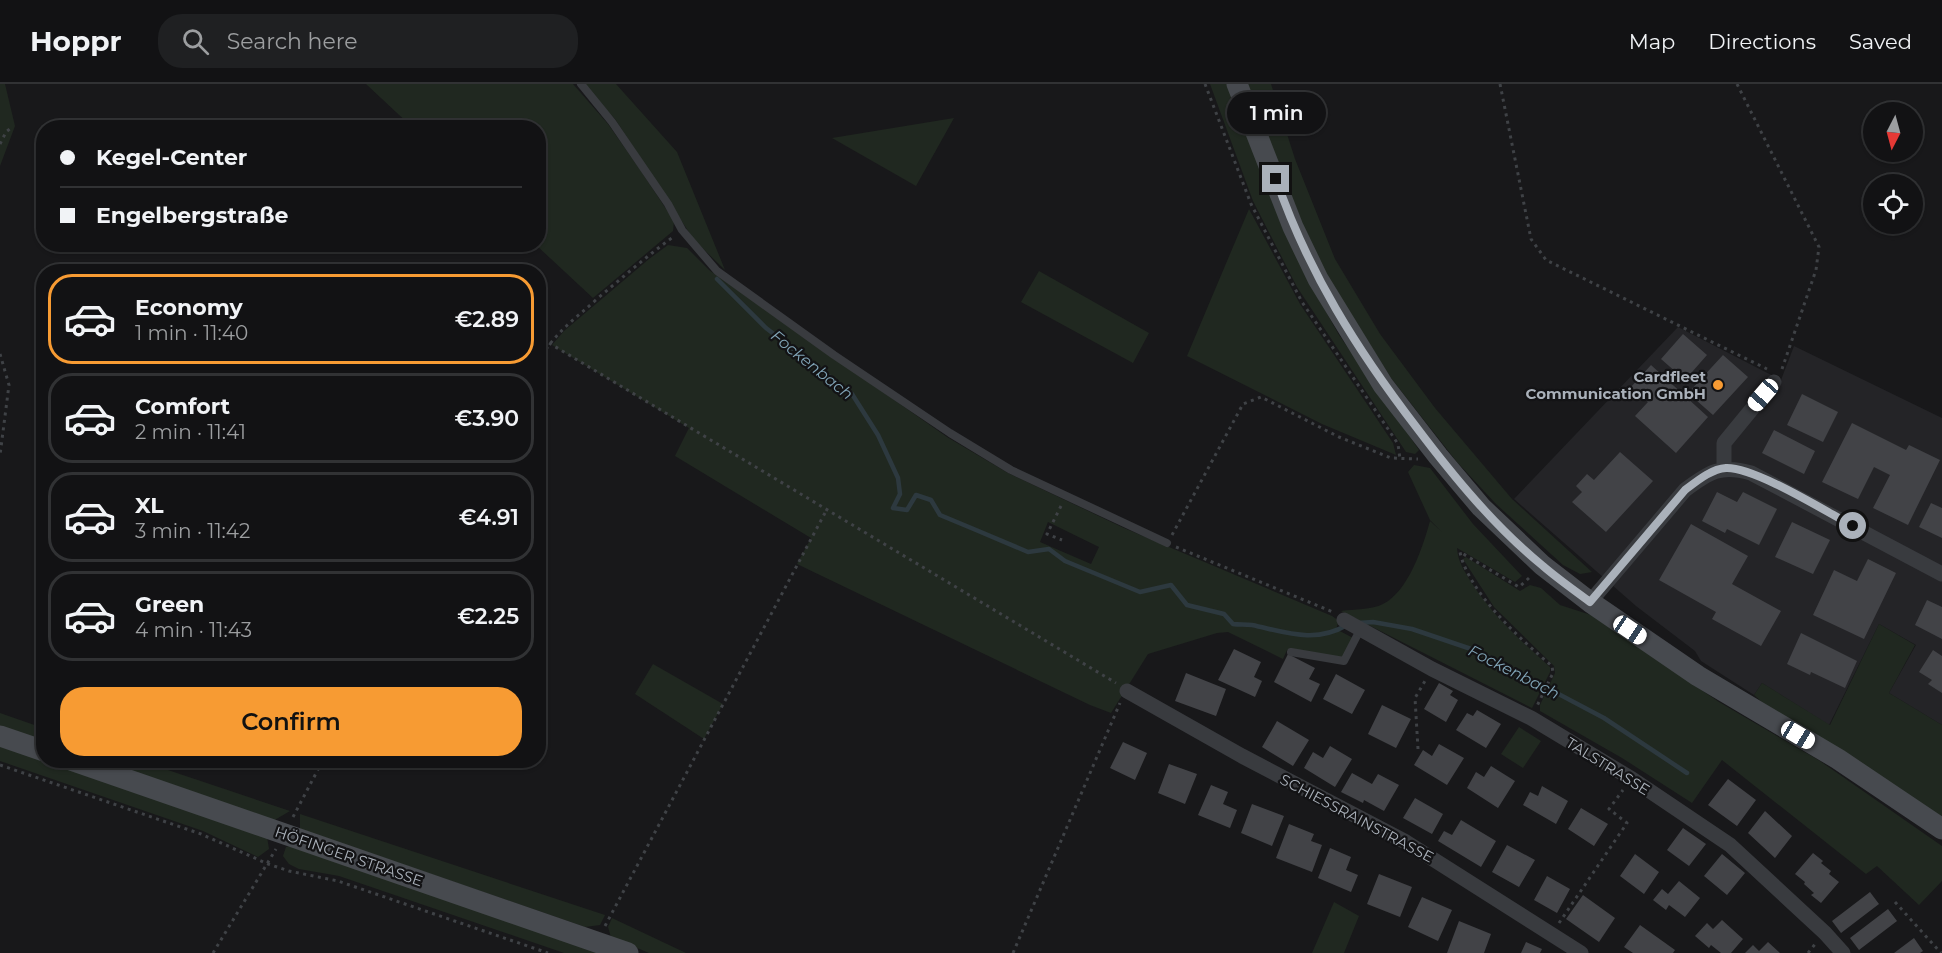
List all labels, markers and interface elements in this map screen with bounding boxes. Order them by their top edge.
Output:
search box [158,14,578,68]
text: Hoppr [30,24,122,58]
icon: search [179,25,212,58]
text: Search here [227,28,358,55]
text: Map [1629,29,1675,54]
text: Directions [1708,29,1816,54]
text: Saved [1849,29,1912,54]
callout: 1 min [1226,92,1326,134]
text: 1 min [1250,101,1303,125]
north arrow [1863,102,1923,162]
map controls [1863,102,1923,234]
text: Kegel-Center [96,144,247,171]
route end [1262,165,1289,192]
button: locate [1863,174,1923,234]
text: Engelbergstraße [96,202,288,229]
icon: car [63,292,117,346]
text: Economy [135,294,243,321]
text: €2.89 [455,306,519,333]
text: 1 min · 11:40 [135,321,248,345]
water label: Fockenbach [767,326,857,404]
place label: Cardfleet Communication GmbH [1526,367,1706,403]
car [1744,376,1782,414]
marker: Cardfleet Communication GmbH [1711,378,1725,392]
icon: car [63,391,117,445]
text: Comfort [135,393,230,420]
text: €3.90 [455,405,519,432]
text: 2 min · 11:41 [135,420,246,444]
icon: car [63,490,117,544]
text: XL [135,492,164,519]
text: €4.91 [459,504,519,531]
route start [1839,512,1866,539]
text: 3 min · 11:42 [135,519,250,543]
icon: car [63,589,117,643]
text: Green [135,591,204,618]
text: €2.25 [457,603,519,630]
car [1610,612,1650,648]
text: 4 min · 11:43 [135,618,252,642]
water label: Fockenbach [1465,641,1563,703]
button: Confirm [60,687,522,756]
car [1778,718,1818,752]
street label: TALSTRASSE [1563,733,1653,799]
street label: SCHIESSRAINSTRASSE [1277,769,1437,867]
street label: HÖFINGER STRASSE [273,822,425,890]

